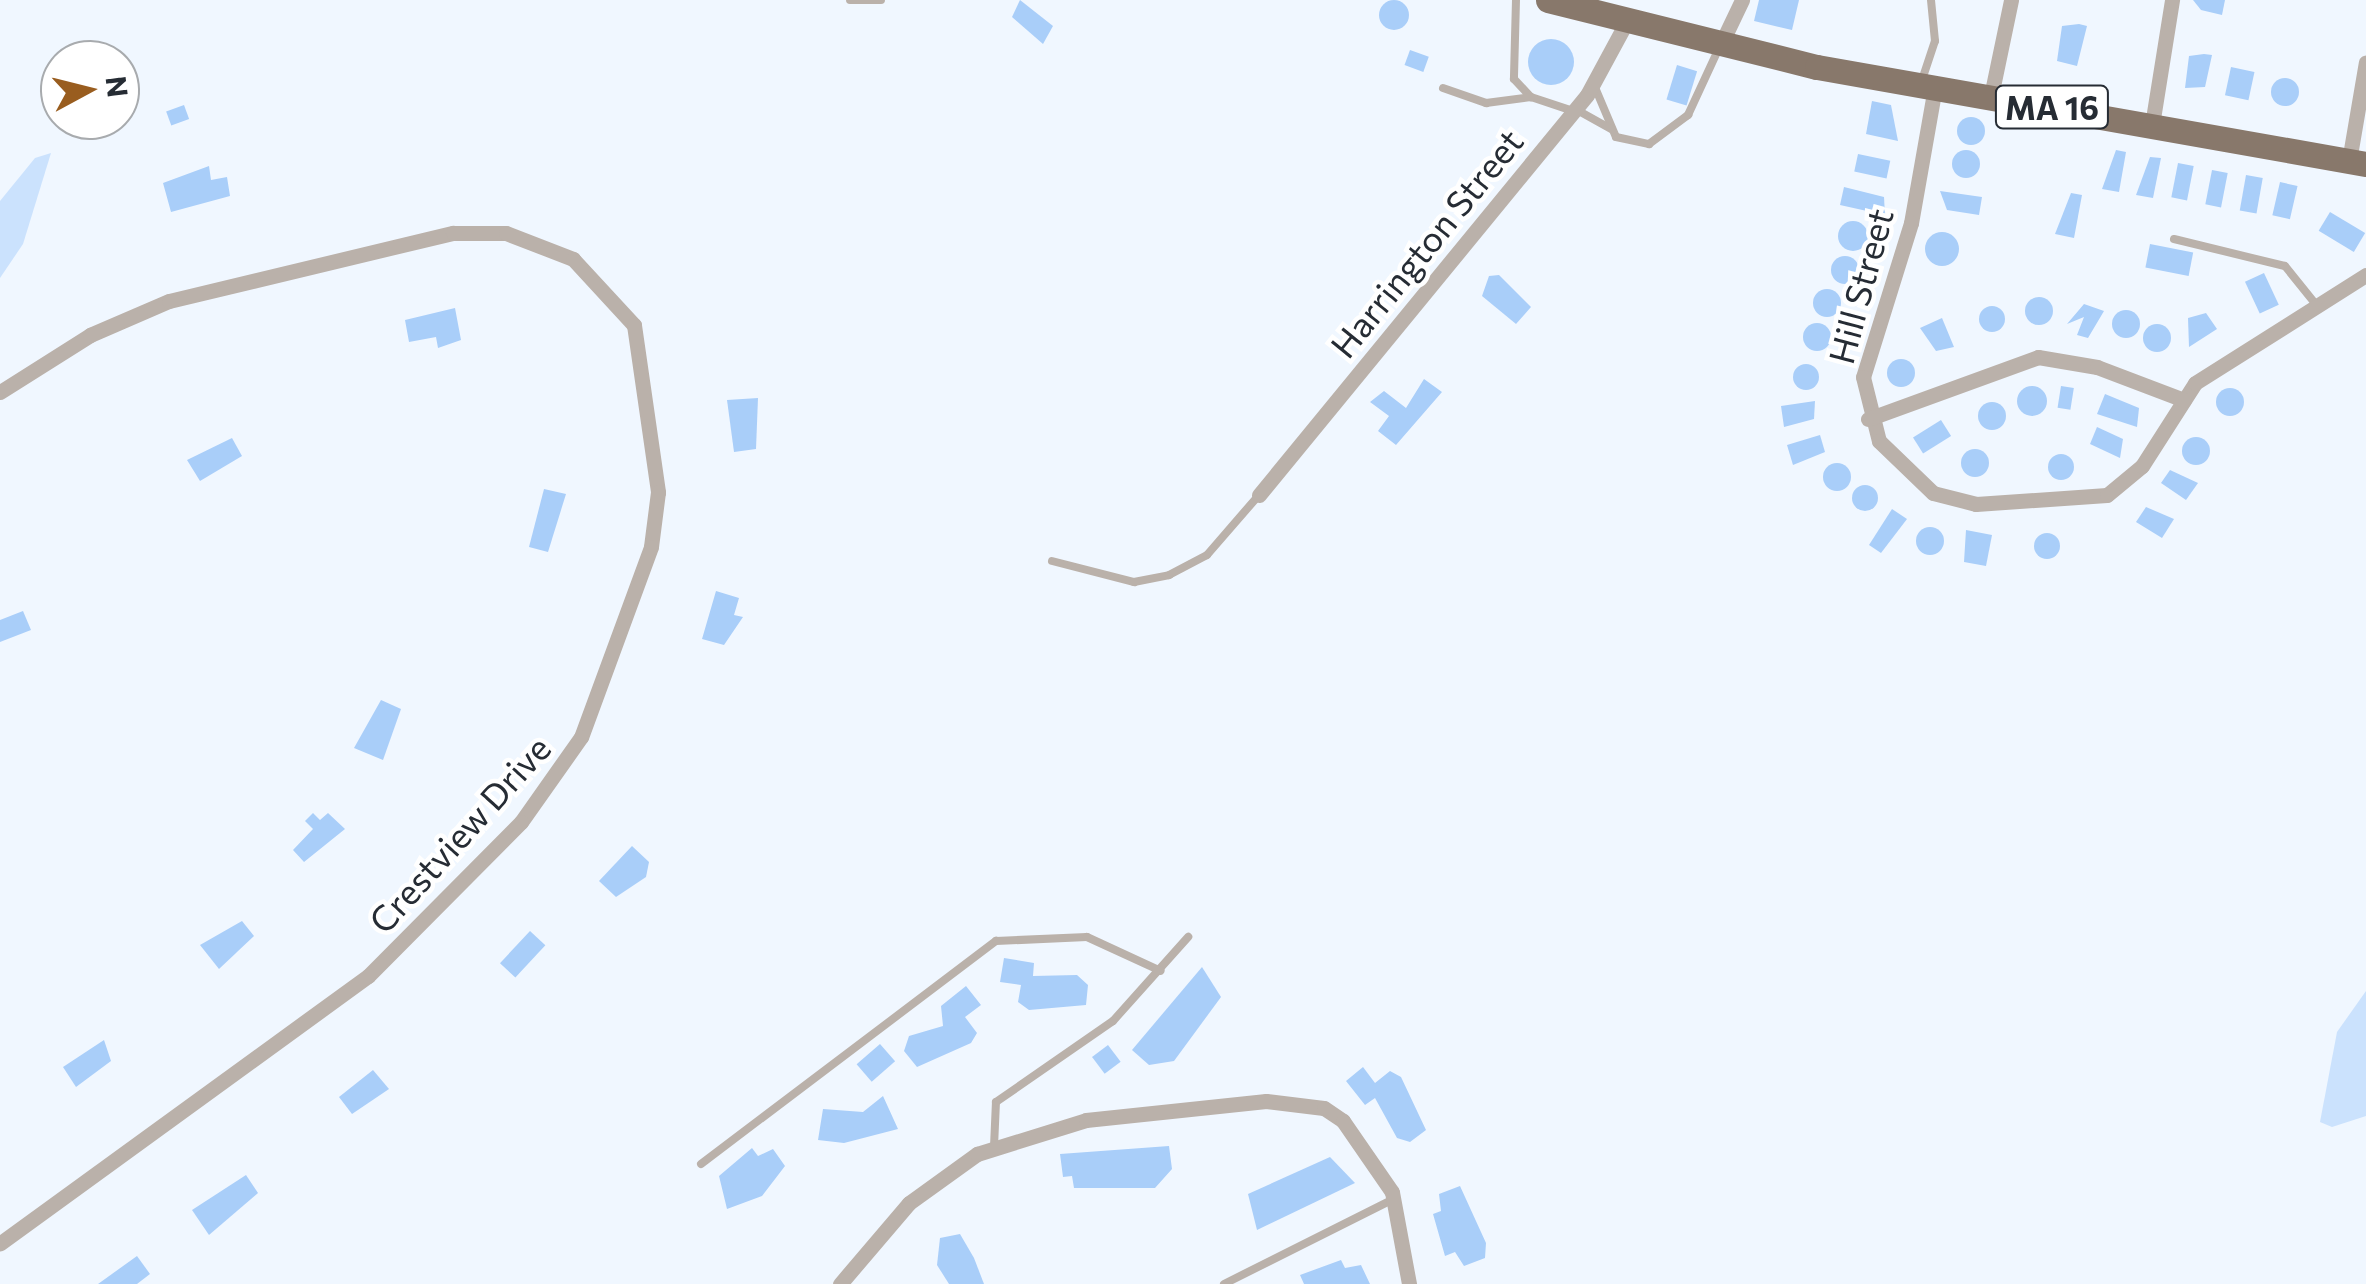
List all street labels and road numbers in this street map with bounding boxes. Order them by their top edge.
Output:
road number: MA 16 [1994,80,2110,134]
street label: Harrington Street [1321,121,1531,365]
street label: Hill Street [1819,204,1901,368]
street label: Crestview Drive [360,727,558,941]

